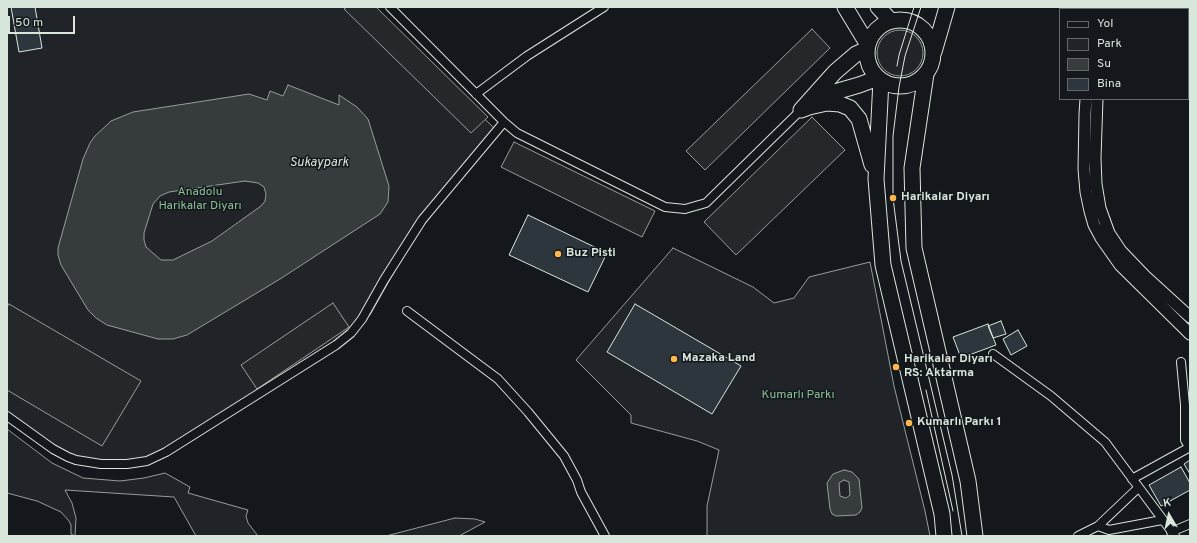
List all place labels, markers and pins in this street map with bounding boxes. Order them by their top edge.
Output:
place label: Harikalar Diyarı [901,191,990,205]
marker: Harikalar Diyarı [888,193,898,203]
place label: Buz Pisti [566,247,616,261]
marker: Buz Pisti [553,249,563,259]
place label: Mazaka Land [682,352,755,366]
place label: Harikalar Diyarı RS: Aktarma [904,353,993,381]
marker: Mazaka Land [669,354,679,364]
marker: Harikalar Diyarı RS: Aktarma [891,362,901,372]
place label: Kumarlı Parkı 1 [917,416,1001,430]
marker: Kumarlı Parkı 1 [904,418,914,428]

